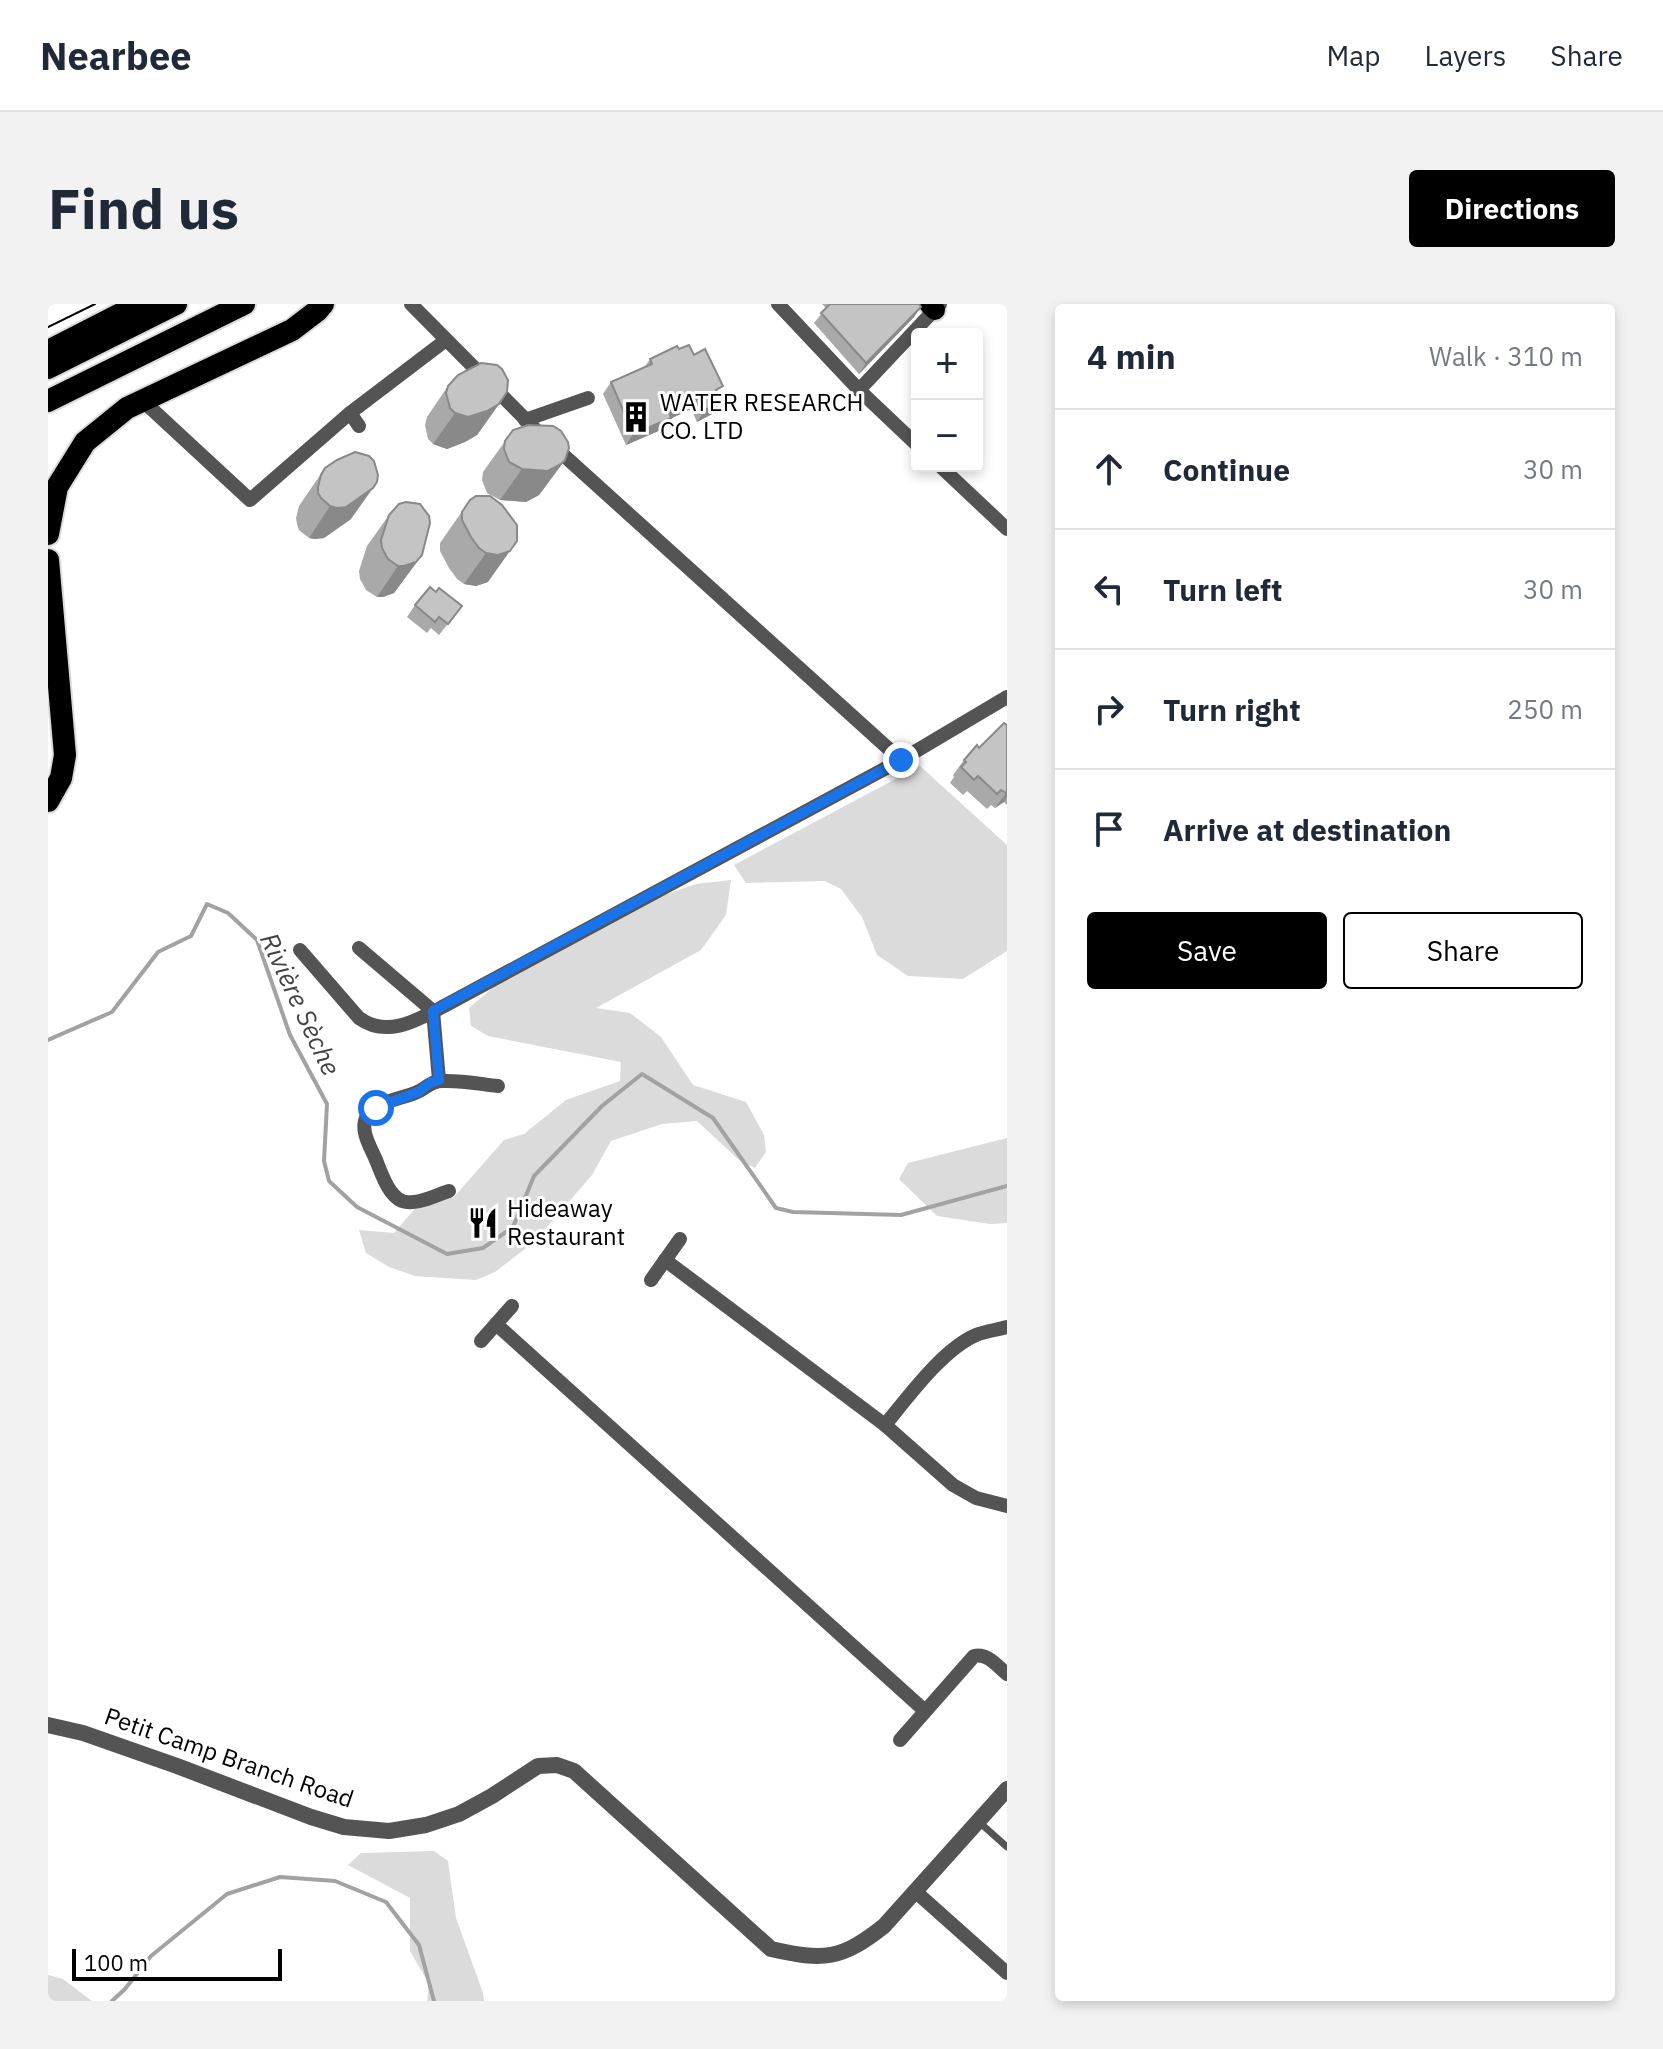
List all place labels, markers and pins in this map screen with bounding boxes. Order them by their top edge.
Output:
place label: WATER RESEARCH CO. LTD [660,386,864,446]
building icon: WATER RESEARCH CO. LTD [619,400,653,434]
place label: Hideaway Restaurant [507,1192,625,1252]
restaurant icon: Hideaway Restaurant [466,1206,500,1240]

